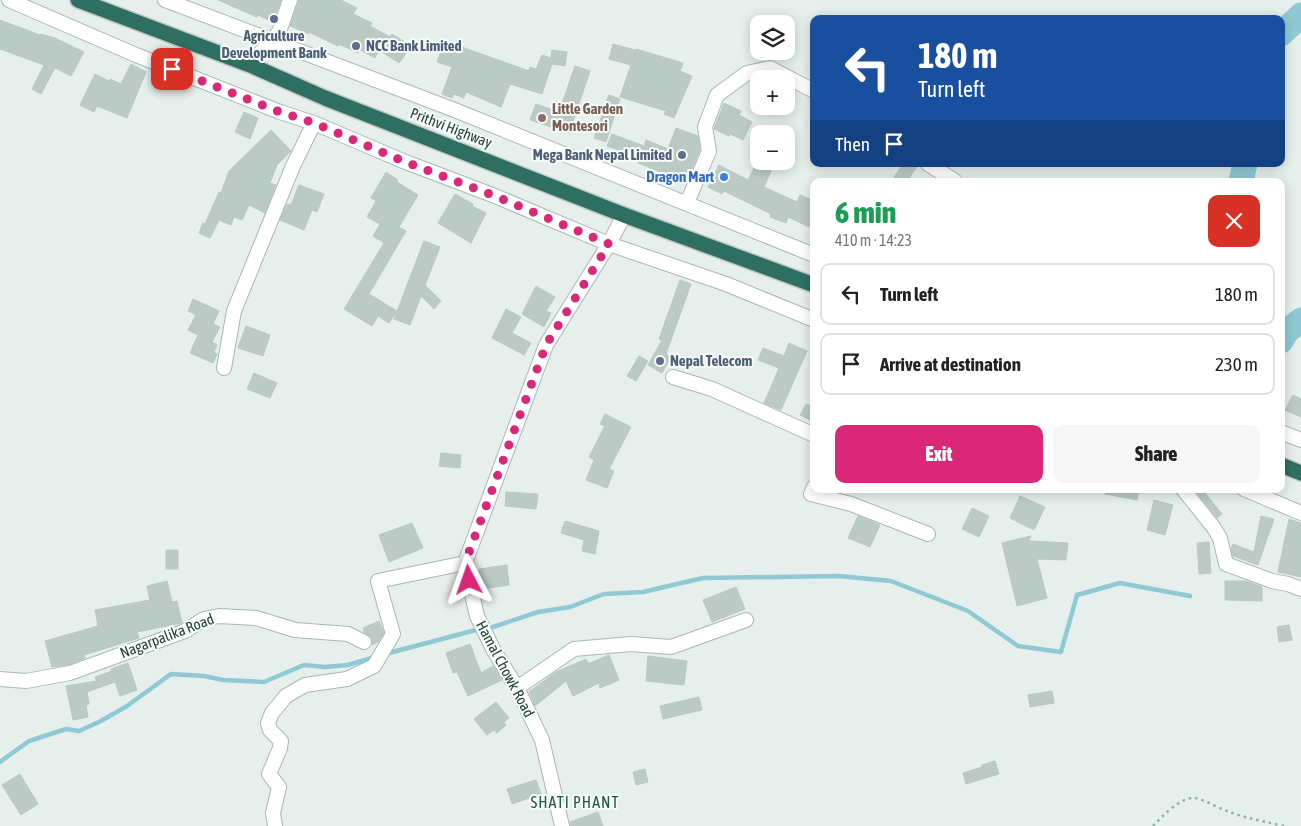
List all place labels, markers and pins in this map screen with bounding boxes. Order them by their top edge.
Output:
marker: Agriculture Development Bank [268,13,280,25]
place label: Agriculture Development Bank [221,27,327,61]
place label: NCC Bank Limited [366,37,462,54]
marker: NCC Bank Limited [350,40,362,52]
pin [151,48,193,90]
place label: Little Garden Montesori [552,100,623,134]
marker: Little Garden Montesori [536,112,548,124]
place label: Mega Bank Nepal Limited [533,146,672,163]
marker: Mega Bank Nepal Limited [676,149,688,161]
place label: Dragon Mart [646,168,715,185]
marker: Dragon Mart [718,171,730,183]
place label: Nepal Telecom [670,352,752,369]
marker: Nepal Telecom [654,355,666,367]

